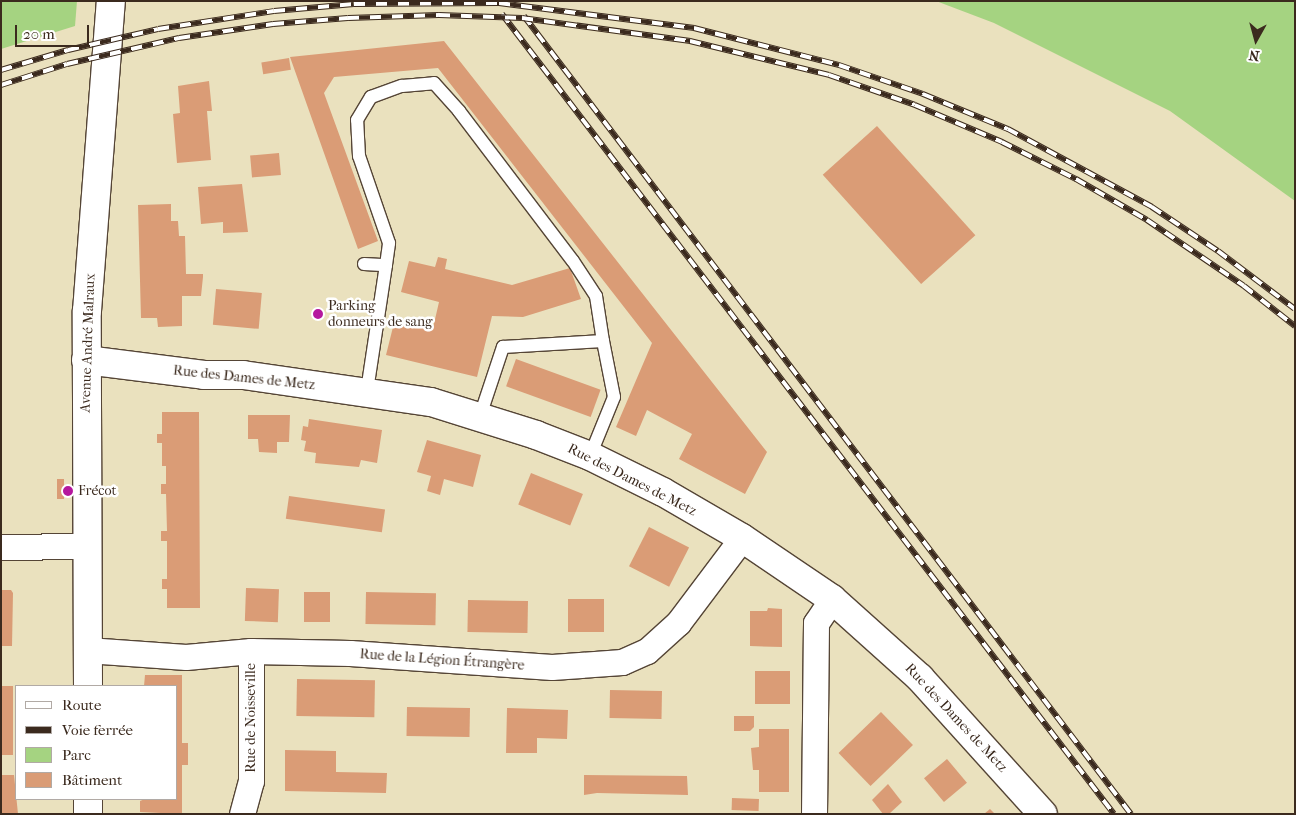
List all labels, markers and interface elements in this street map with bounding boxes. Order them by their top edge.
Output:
scale bar [18,15,91,47]
north arrow [1231,15,1281,65]
text: 20 m [23,25,55,43]
text: N [1248,46,1260,64]
street label: Avenue André Malraux [77,273,99,413]
place label: Parking donneurs de sang [328,298,433,331]
marker: Parking donneurs de sang [312,308,324,320]
street label: Rue des Dames de Metz [172,362,316,394]
street label: Rue des Dames de Metz [565,440,699,520]
place label: Frécot [78,483,117,499]
marker: Frécot [62,485,74,497]
street label: Rue de la Légion Étrangère [359,646,525,674]
street label: Rue des Dames de Metz [901,660,1011,776]
street label: Rue de Noisseville [243,663,259,773]
legend [15,685,178,800]
text: Route [62,696,101,714]
text: Voie ferrée [62,721,133,739]
text: Parc [62,746,91,764]
text: Bâtiment [62,771,122,789]

